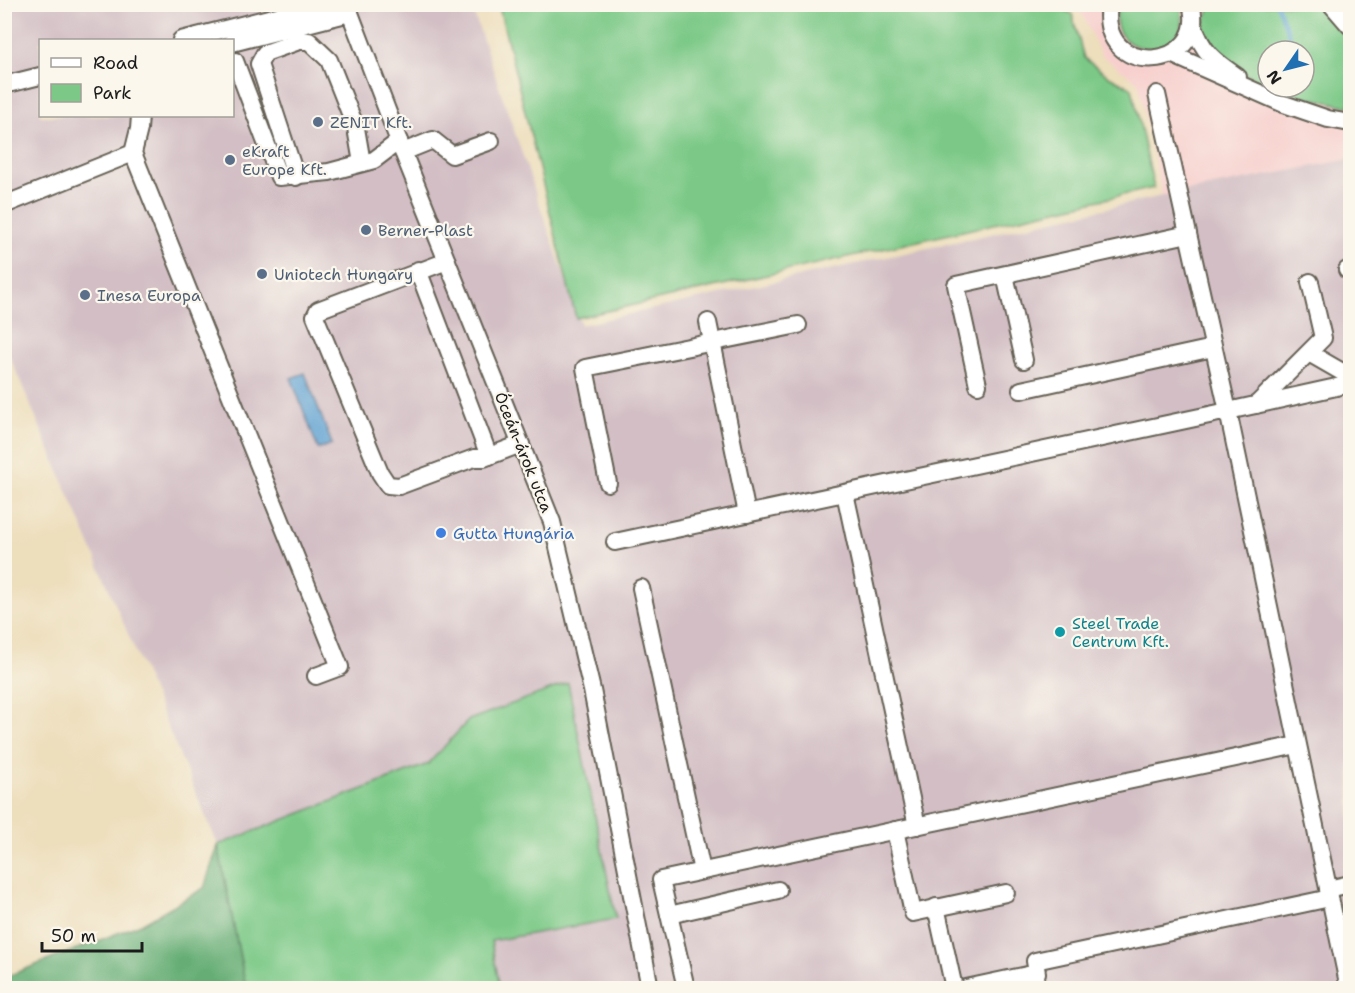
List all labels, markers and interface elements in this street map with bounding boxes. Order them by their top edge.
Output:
legend [39,39,234,117]
north arrow [1256,39,1316,99]
text: Road [93,51,138,75]
text: N [1262,66,1286,89]
text: Park [93,81,132,105]
place label: ZENIT Kft. [330,112,412,133]
marker: ZENIT Kft. [311,115,325,129]
place label: eKraft Europe Kft. [242,141,327,180]
marker: eKraft Europe Kft. [223,153,237,167]
place label: Berner-Plast [378,220,473,241]
marker: Berner-Plast [359,223,373,237]
place label: Uniotech Hungary [274,264,413,285]
marker: Uniotech Hungary [255,267,269,281]
place label: Inesa Europa [97,285,201,306]
marker: Inesa Europa [78,288,92,302]
street label: Óceán-árok utca [490,389,557,516]
place label: Gutta Hungária [453,523,574,544]
marker: Gutta Hungária [434,526,448,540]
place label: Steel Trade Centrum Kft. [1072,613,1169,652]
marker: Steel Trade Centrum Kft. [1053,625,1067,639]
scale bar [42,915,142,953]
text: 50 m [51,924,96,948]

